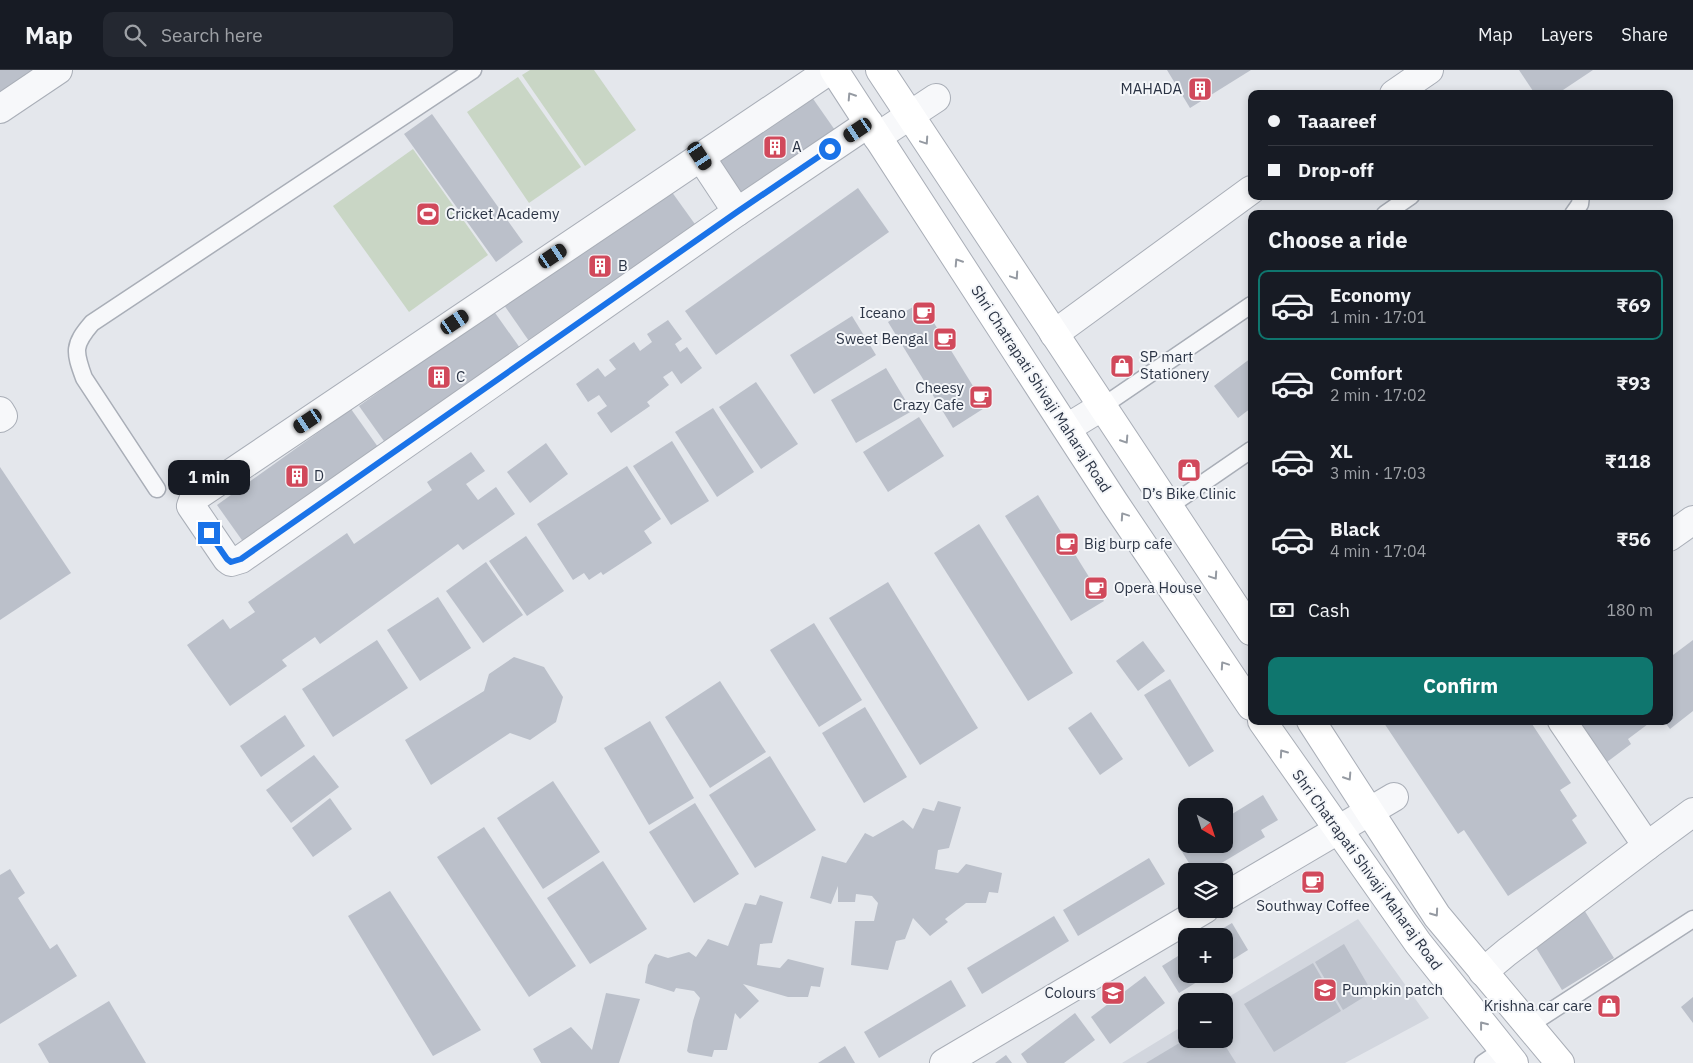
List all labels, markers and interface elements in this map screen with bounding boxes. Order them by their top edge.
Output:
search box [103,12,453,57]
text: Map [25,19,73,51]
icon: search [121,21,149,49]
text: Search here [161,23,263,47]
text: Map [1478,23,1513,46]
text: Layers [1541,23,1593,46]
text: Share [1621,23,1668,46]
building icon: MAHADA [1187,76,1213,102]
place label: MAHADA [1120,79,1182,98]
one-way arrow [848,93,858,102]
text: Taaareef [1298,109,1376,133]
car [841,115,874,145]
building icon: A [762,134,788,160]
one-way arrow [918,135,928,144]
place label: A [792,137,802,156]
route start [819,138,841,160]
car [685,139,714,173]
text: Drop-off [1298,158,1374,182]
sports icon: Cricket Academy [415,201,441,227]
place label: Cricket Academy [446,204,560,223]
text: Choose a ride [1268,225,1408,254]
car [536,241,569,271]
building icon: B [587,253,613,279]
place label: B [618,256,628,275]
one-way arrow [955,259,965,268]
one-way arrow [1009,270,1018,279]
street label: Shri Chatrapati Shivaji Maharaj Road [967,282,1116,496]
icon: car [1270,283,1315,328]
text: Economy [1330,283,1411,307]
text: ₹69 [1616,293,1651,317]
cafe icon: Iceano [911,300,937,326]
place label: Iceano [859,303,906,322]
car [438,307,471,337]
text: 1 min · 17:01 [1330,307,1426,327]
cafe icon: Sweet Bengal [932,326,958,352]
place label: Sweet Bengal [836,329,928,348]
place label: SP mart Stationery [1140,347,1210,383]
shop icon: SP mart Stationery [1109,353,1135,379]
icon: car [1270,361,1315,406]
text: Comfort [1330,361,1403,385]
building icon: C [426,364,452,390]
place label: C [456,367,465,386]
text: ₹93 [1616,371,1651,395]
place label: Cheesy Crazy Cafe [893,378,965,414]
cafe icon: Cheesy Crazy Cafe [968,384,994,410]
text: 2 min · 17:02 [1330,385,1426,405]
car [291,406,324,436]
one-way arrow [1118,435,1128,444]
icon: car [1270,439,1315,484]
text: XL [1330,439,1353,463]
text: ₹118 [1605,449,1651,473]
shop icon: D’s Bike Clinic [1176,457,1202,483]
callout: 1 min [168,460,250,496]
building icon: D [284,463,310,489]
text: 3 min · 17:03 [1330,463,1426,483]
place label: D [314,466,324,485]
text: 1 min [188,467,230,487]
place label: D’s Bike Clinic [1142,484,1236,503]
one-way arrow [1120,512,1130,521]
icon: car [1270,517,1315,562]
text: Black [1330,517,1380,541]
route end [198,522,220,544]
text: ₹56 [1616,527,1651,551]
cafe icon: Big burp cafe [1054,531,1080,557]
place label: Big burp cafe [1084,534,1173,553]
text: 4 min · 17:04 [1330,541,1426,561]
one-way arrow [1208,570,1217,579]
cafe icon: Opera House [1083,575,1109,601]
place label: Opera House [1114,578,1202,597]
icon: cash [1268,596,1296,624]
text: Cash [1308,598,1350,622]
text: 180 m [1606,600,1653,620]
button: Confirm [1268,657,1653,715]
one-way arrow [1221,661,1230,671]
one-way arrow [1280,750,1290,759]
street label: Shri Chatrapati Shivaji Maharaj Road [1288,766,1447,974]
one-way arrow [1342,771,1351,780]
north arrow [1178,798,1232,852]
map controls [1178,798,1233,1048]
button: layers [1178,863,1233,918]
cafe icon: Southway Coffee [1300,869,1326,895]
place label: Southway Coffee [1256,896,1370,915]
one-way arrow [1429,908,1438,917]
button: + [1178,928,1233,983]
school or university icon: Pumpkin patch [1312,977,1338,1003]
school or university icon: Colours [1100,980,1126,1006]
place label: Pumpkin patch [1342,980,1443,999]
place label: Colours [1044,983,1096,1002]
button: − [1178,993,1233,1048]
shop icon: Krishna car care [1596,993,1622,1019]
place label: Krishna car care [1484,996,1592,1015]
one-way arrow [1480,1022,1489,1031]

